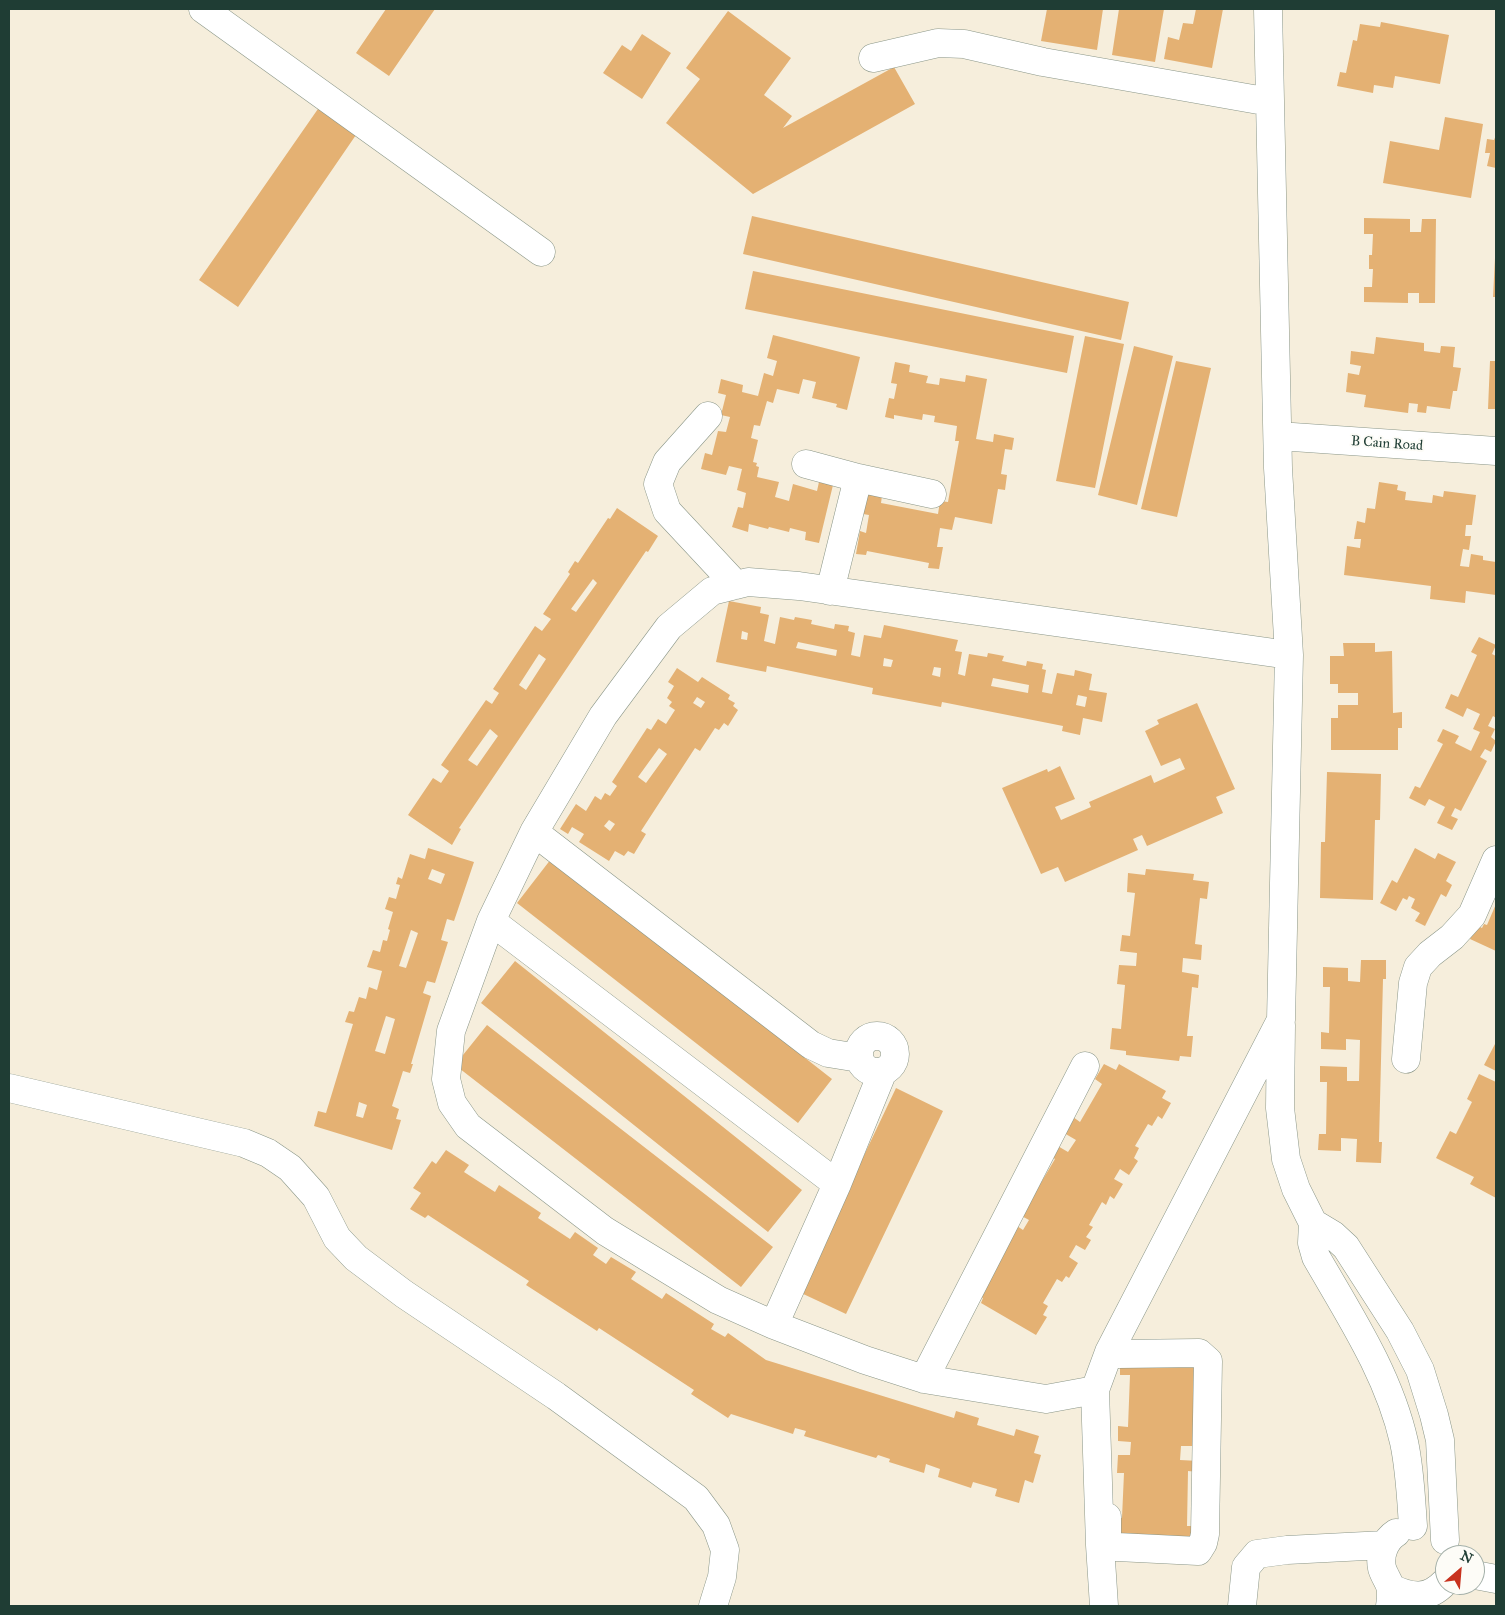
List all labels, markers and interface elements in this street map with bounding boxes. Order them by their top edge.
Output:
street label: B Cain Road [1351,433,1423,455]
north arrow [1435,1545,1485,1595]
text: N [1457,1547,1476,1567]

